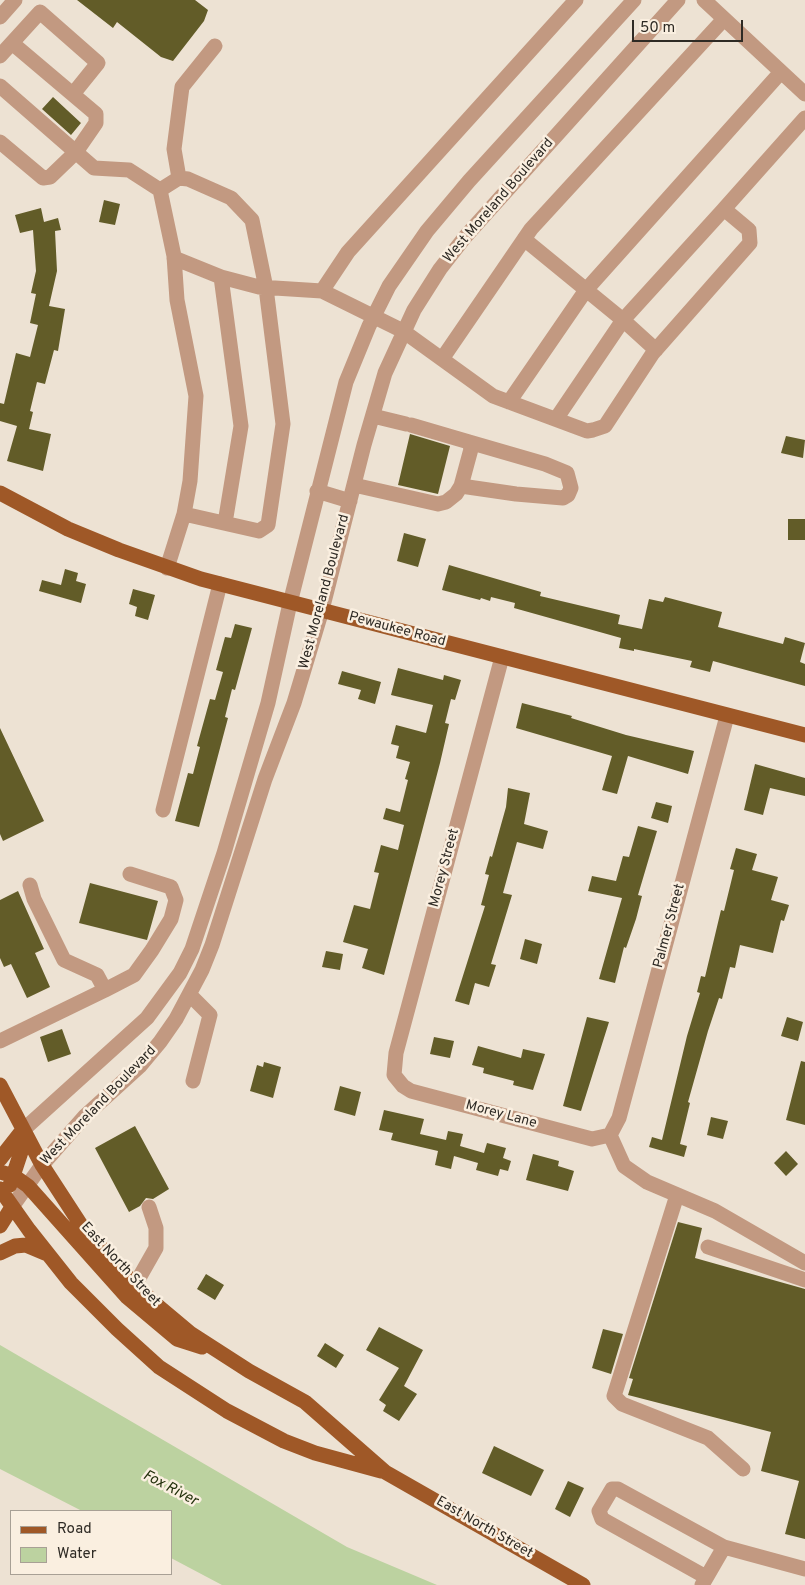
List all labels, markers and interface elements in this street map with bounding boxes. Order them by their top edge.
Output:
scale bar [635,10,746,42]
text: 50 m [640,19,675,38]
street label: West Moreland Boulevard [440,135,558,267]
street label: West Moreland Boulevard [296,513,354,671]
street label: Pewaukee Road [347,609,447,651]
street label: Morey Street [426,827,464,909]
street label: Palmer Street [651,882,689,970]
street label: West Moreland Boulevard [38,1043,160,1169]
street label: Morey Lane [464,1097,538,1133]
street label: East North Street [77,1220,163,1310]
water label: Fox River [139,1467,201,1511]
street label: East North Street [433,1494,535,1562]
legend [10,1510,172,1575]
text: Road [57,1520,92,1539]
text: Water [57,1545,96,1564]

